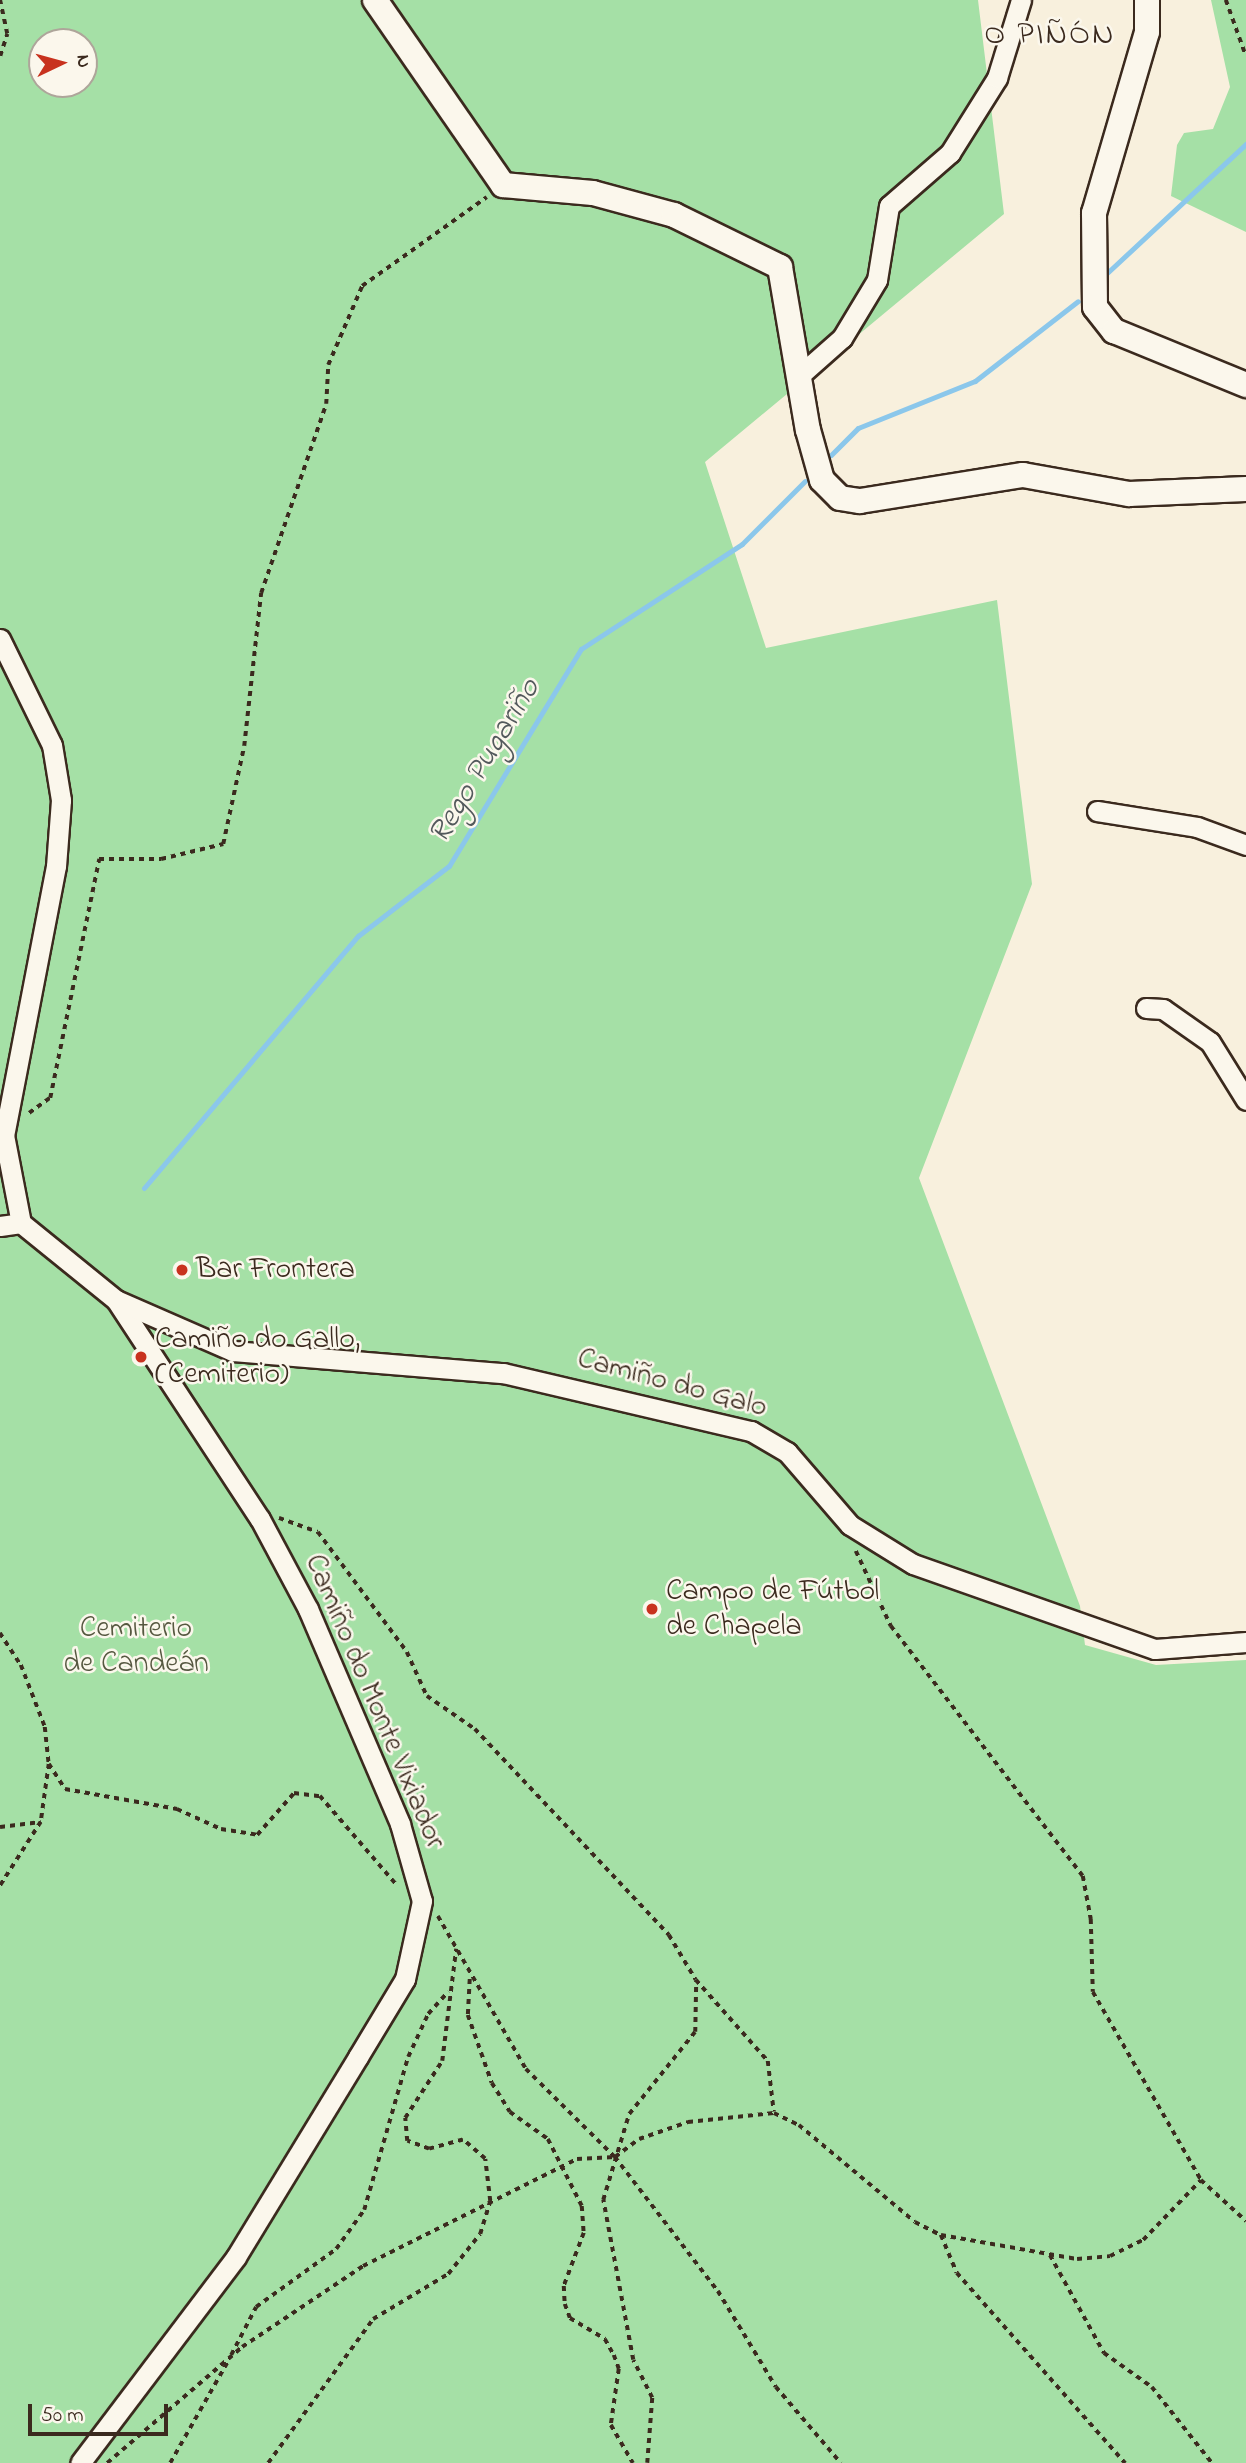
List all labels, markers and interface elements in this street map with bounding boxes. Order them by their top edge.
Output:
district label: O PIÑÓN [985,17,1115,55]
north arrow [28,28,98,98]
text: N [68,54,96,69]
water label: Rego Pugariño [422,673,550,851]
place label: Bar Frontera [196,1252,355,1288]
marker: Bar Frontera [174,1262,190,1278]
place label: Camiño do Gallo, (Cemiterio) [155,1322,360,1392]
street label: Camiño do Galo [573,1341,771,1427]
marker: Camiño do Gallo, (Cemiterio) [133,1349,149,1365]
street label: Camiño do Monte Vixiador [296,1549,452,1855]
place label: Campo de Fútbol de Chapela [666,1574,879,1644]
marker: Campo de Fútbol de Chapela [644,1601,660,1617]
park label: Cemiterio de Candeán [63,1611,209,1682]
scale bar [32,2390,172,2434]
text: 50 m [41,2401,84,2431]

